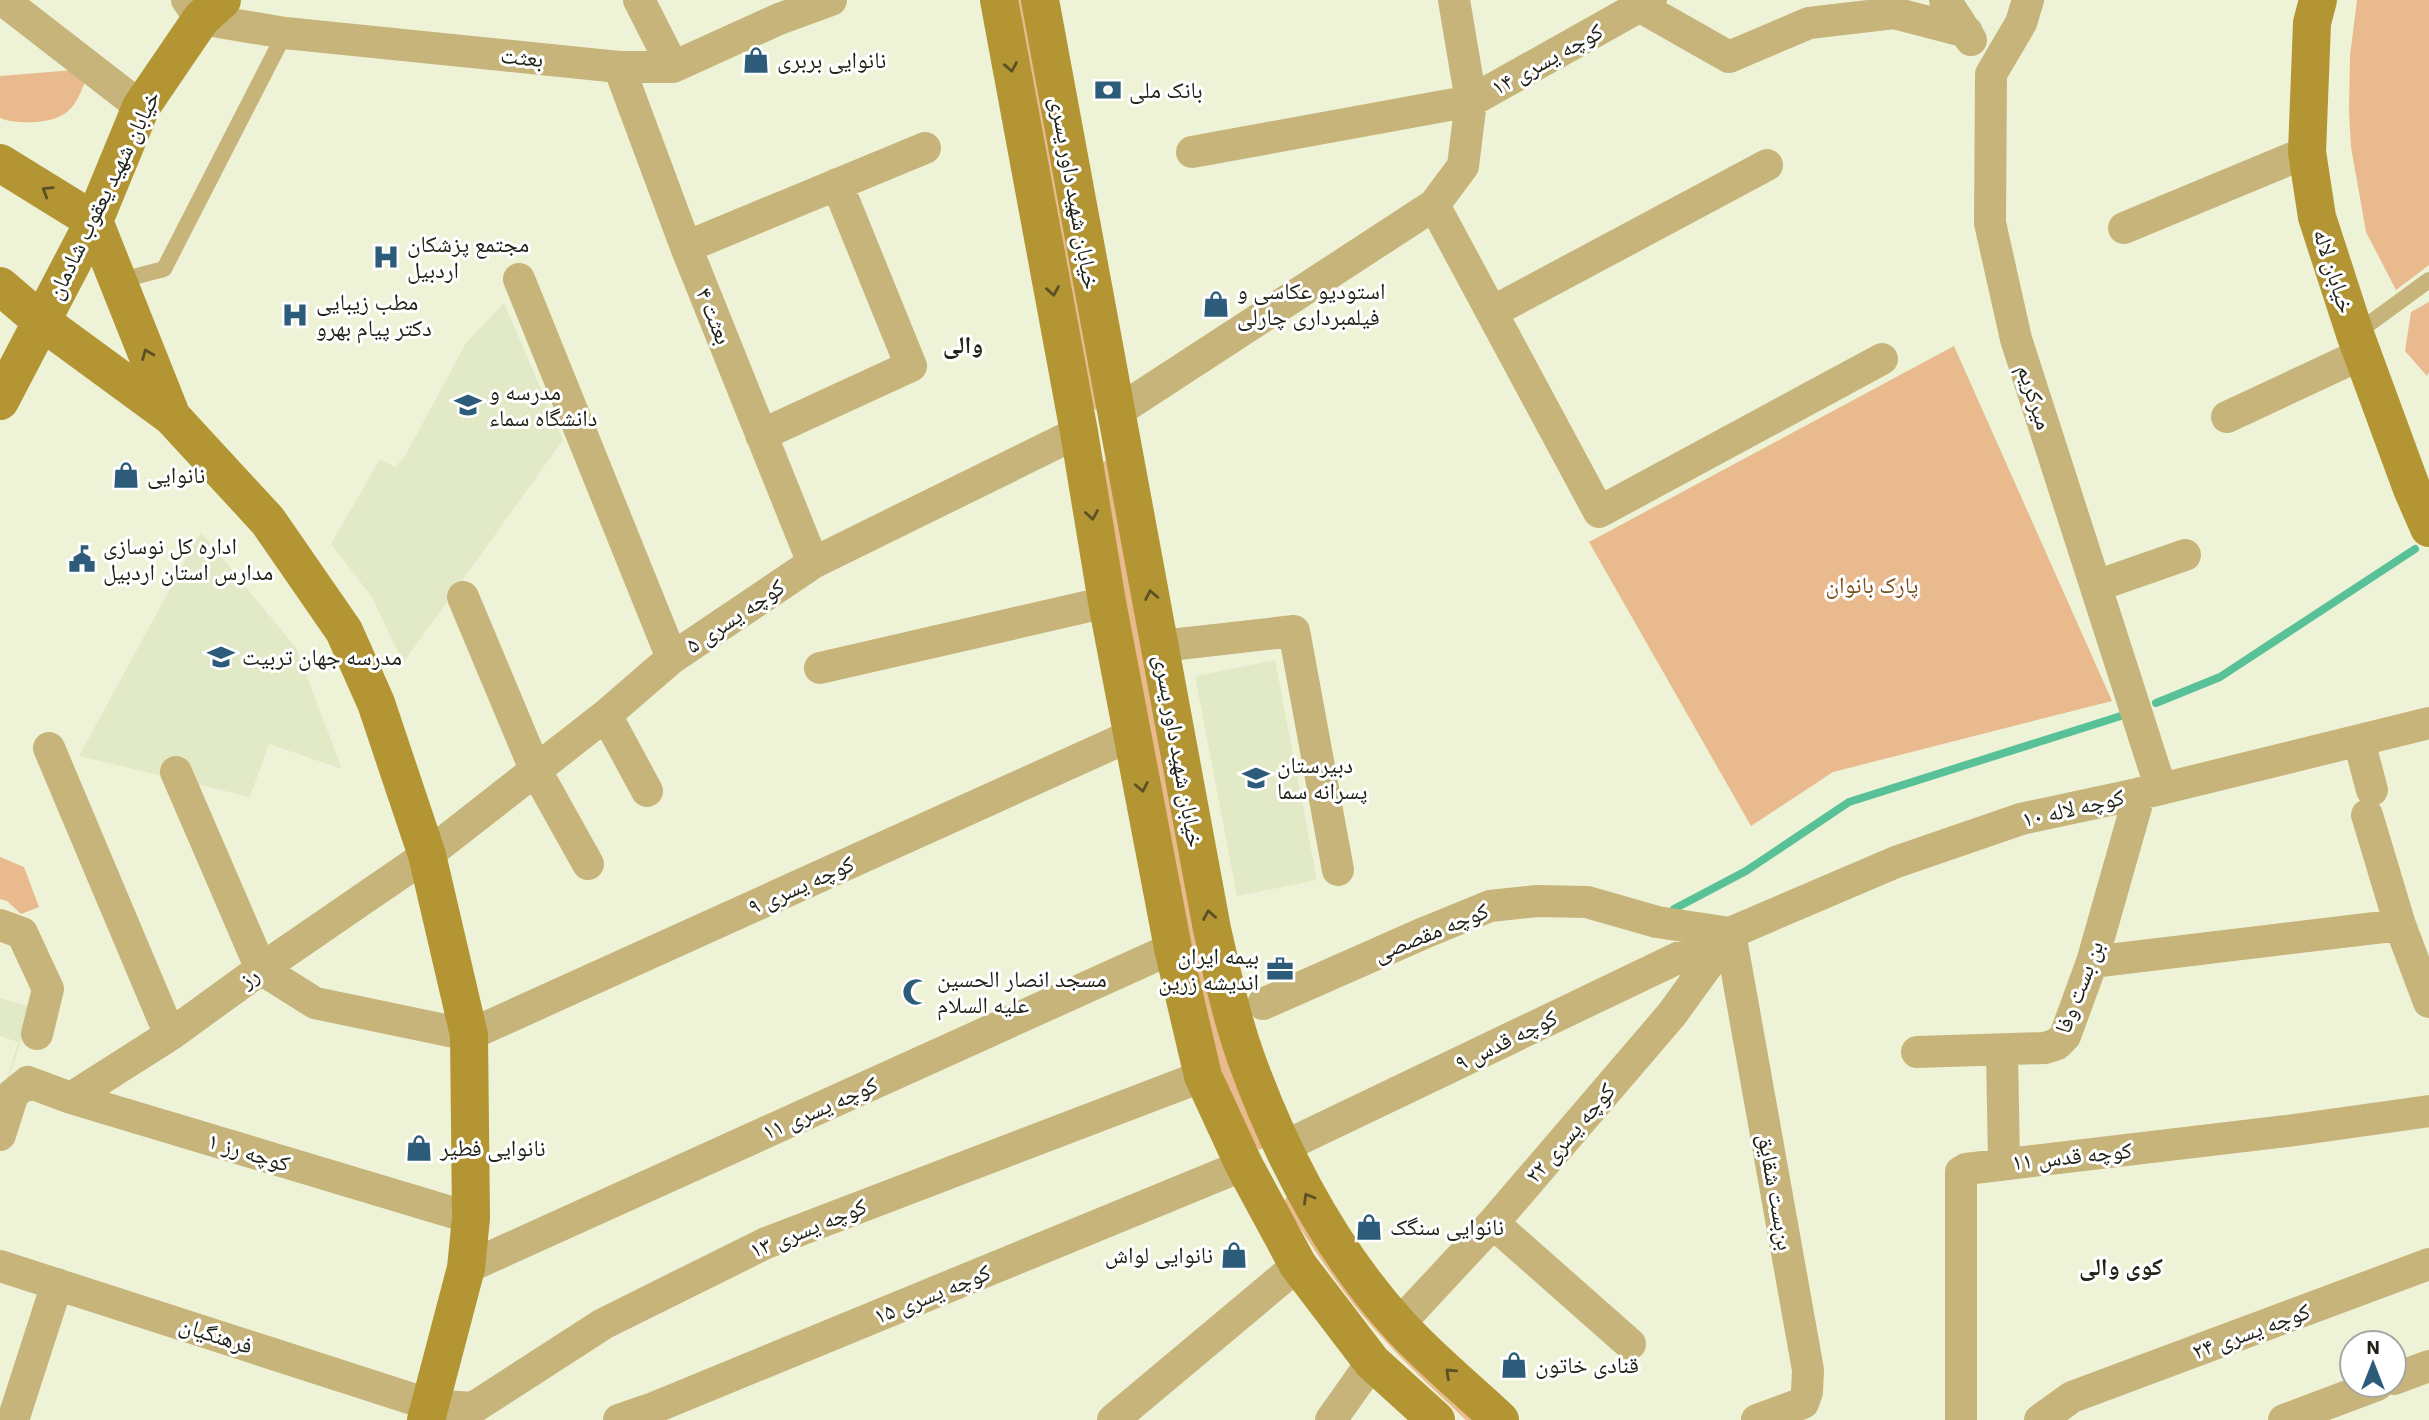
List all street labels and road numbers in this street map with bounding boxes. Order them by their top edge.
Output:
street label: کوچه یسری ۱۴ [1485,15,1608,101]
street label: بعثت [499,39,545,73]
street label: خیابان شهید یعقوب شادمان [38,85,166,304]
street label: خیابان شهید داور یسری [1044,94,1108,291]
street label: خیابان لاله [2307,225,2363,317]
street label: بعثت ۴ [690,283,740,348]
street label: میرکریم [2009,360,2061,434]
street label: کوچه یسری ۵ [679,571,790,659]
street label: خیابان شهید داور یسری [1148,652,1212,849]
street label: کوچه لاله ۱۰ [2019,781,2127,833]
street label: کوچه یسری ۹ [743,847,859,921]
street label: کوچه مقصصی [1369,894,1493,968]
street label: بن بست وفا [2047,936,2109,1037]
street label: رز [232,959,264,994]
street label: کوچه قدس ۹ [1449,1001,1562,1077]
street label: کوچه یسری ۱۱ [757,1068,883,1146]
street label: کوچه یسری ۲۲ [1517,1076,1621,1189]
street label: کوچه رز ۱ [205,1124,294,1178]
street label: بن‌بست شقایق [1752,1131,1802,1253]
street label: کوچه قدس ۱۱ [2010,1134,2134,1176]
street label: کوچه یسری ۱۳ [745,1190,871,1264]
street label: کوچه یسری ۱۵ [869,1256,995,1330]
street label: کوچه یسری ۲۴ [2188,1295,2314,1365]
street label: فرهنگیان [176,1308,257,1360]

